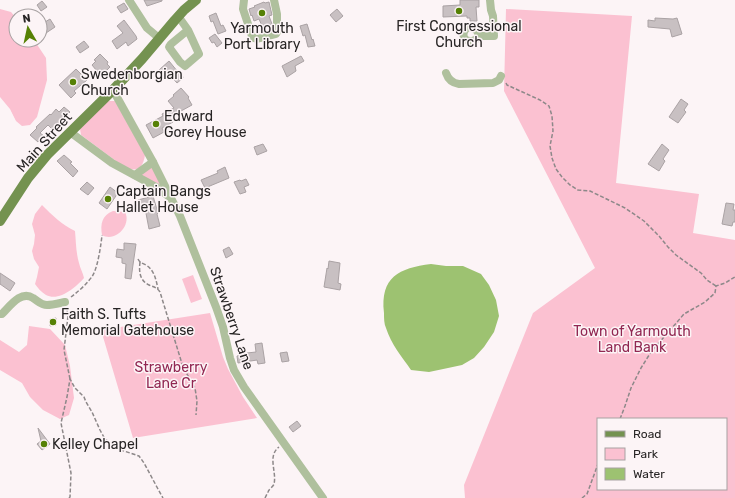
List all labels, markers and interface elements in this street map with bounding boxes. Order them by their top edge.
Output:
marker: First Congressional Church [454,6,464,16]
north arrow [8,8,48,48]
marker: Yarmouth Port Library [257,8,267,18]
text: N [22,12,32,26]
place label: First Congressional Church [396,18,522,51]
place label: Yarmouth Port Library [224,20,301,53]
place label: Swedenborgian Church [81,66,183,99]
marker: Swedenborgian Church [68,77,78,87]
place label: Edward Gorey House [164,108,247,141]
street label: Main Street [13,109,76,176]
marker: Edward Gorey House [151,119,161,129]
place label: Captain Bangs Hallet House [116,183,211,216]
marker: Captain Bangs Hallet House [103,194,113,204]
street label: Strawberry Lane [206,264,257,372]
place label: Faith S. Tufts Memorial Gatehouse [61,306,194,339]
marker: Faith S. Tufts Memorial Gatehouse [48,317,58,327]
park label: Town of Yarmouth Land Bank [573,323,691,356]
park label: Strawberry Lane Cr [135,359,208,392]
legend [597,418,727,490]
text: Road [633,427,661,441]
place label: Kelley Chapel [52,436,138,453]
marker: Kelley Chapel [39,439,49,449]
text: Park [633,447,659,461]
text: Water [633,467,665,481]

